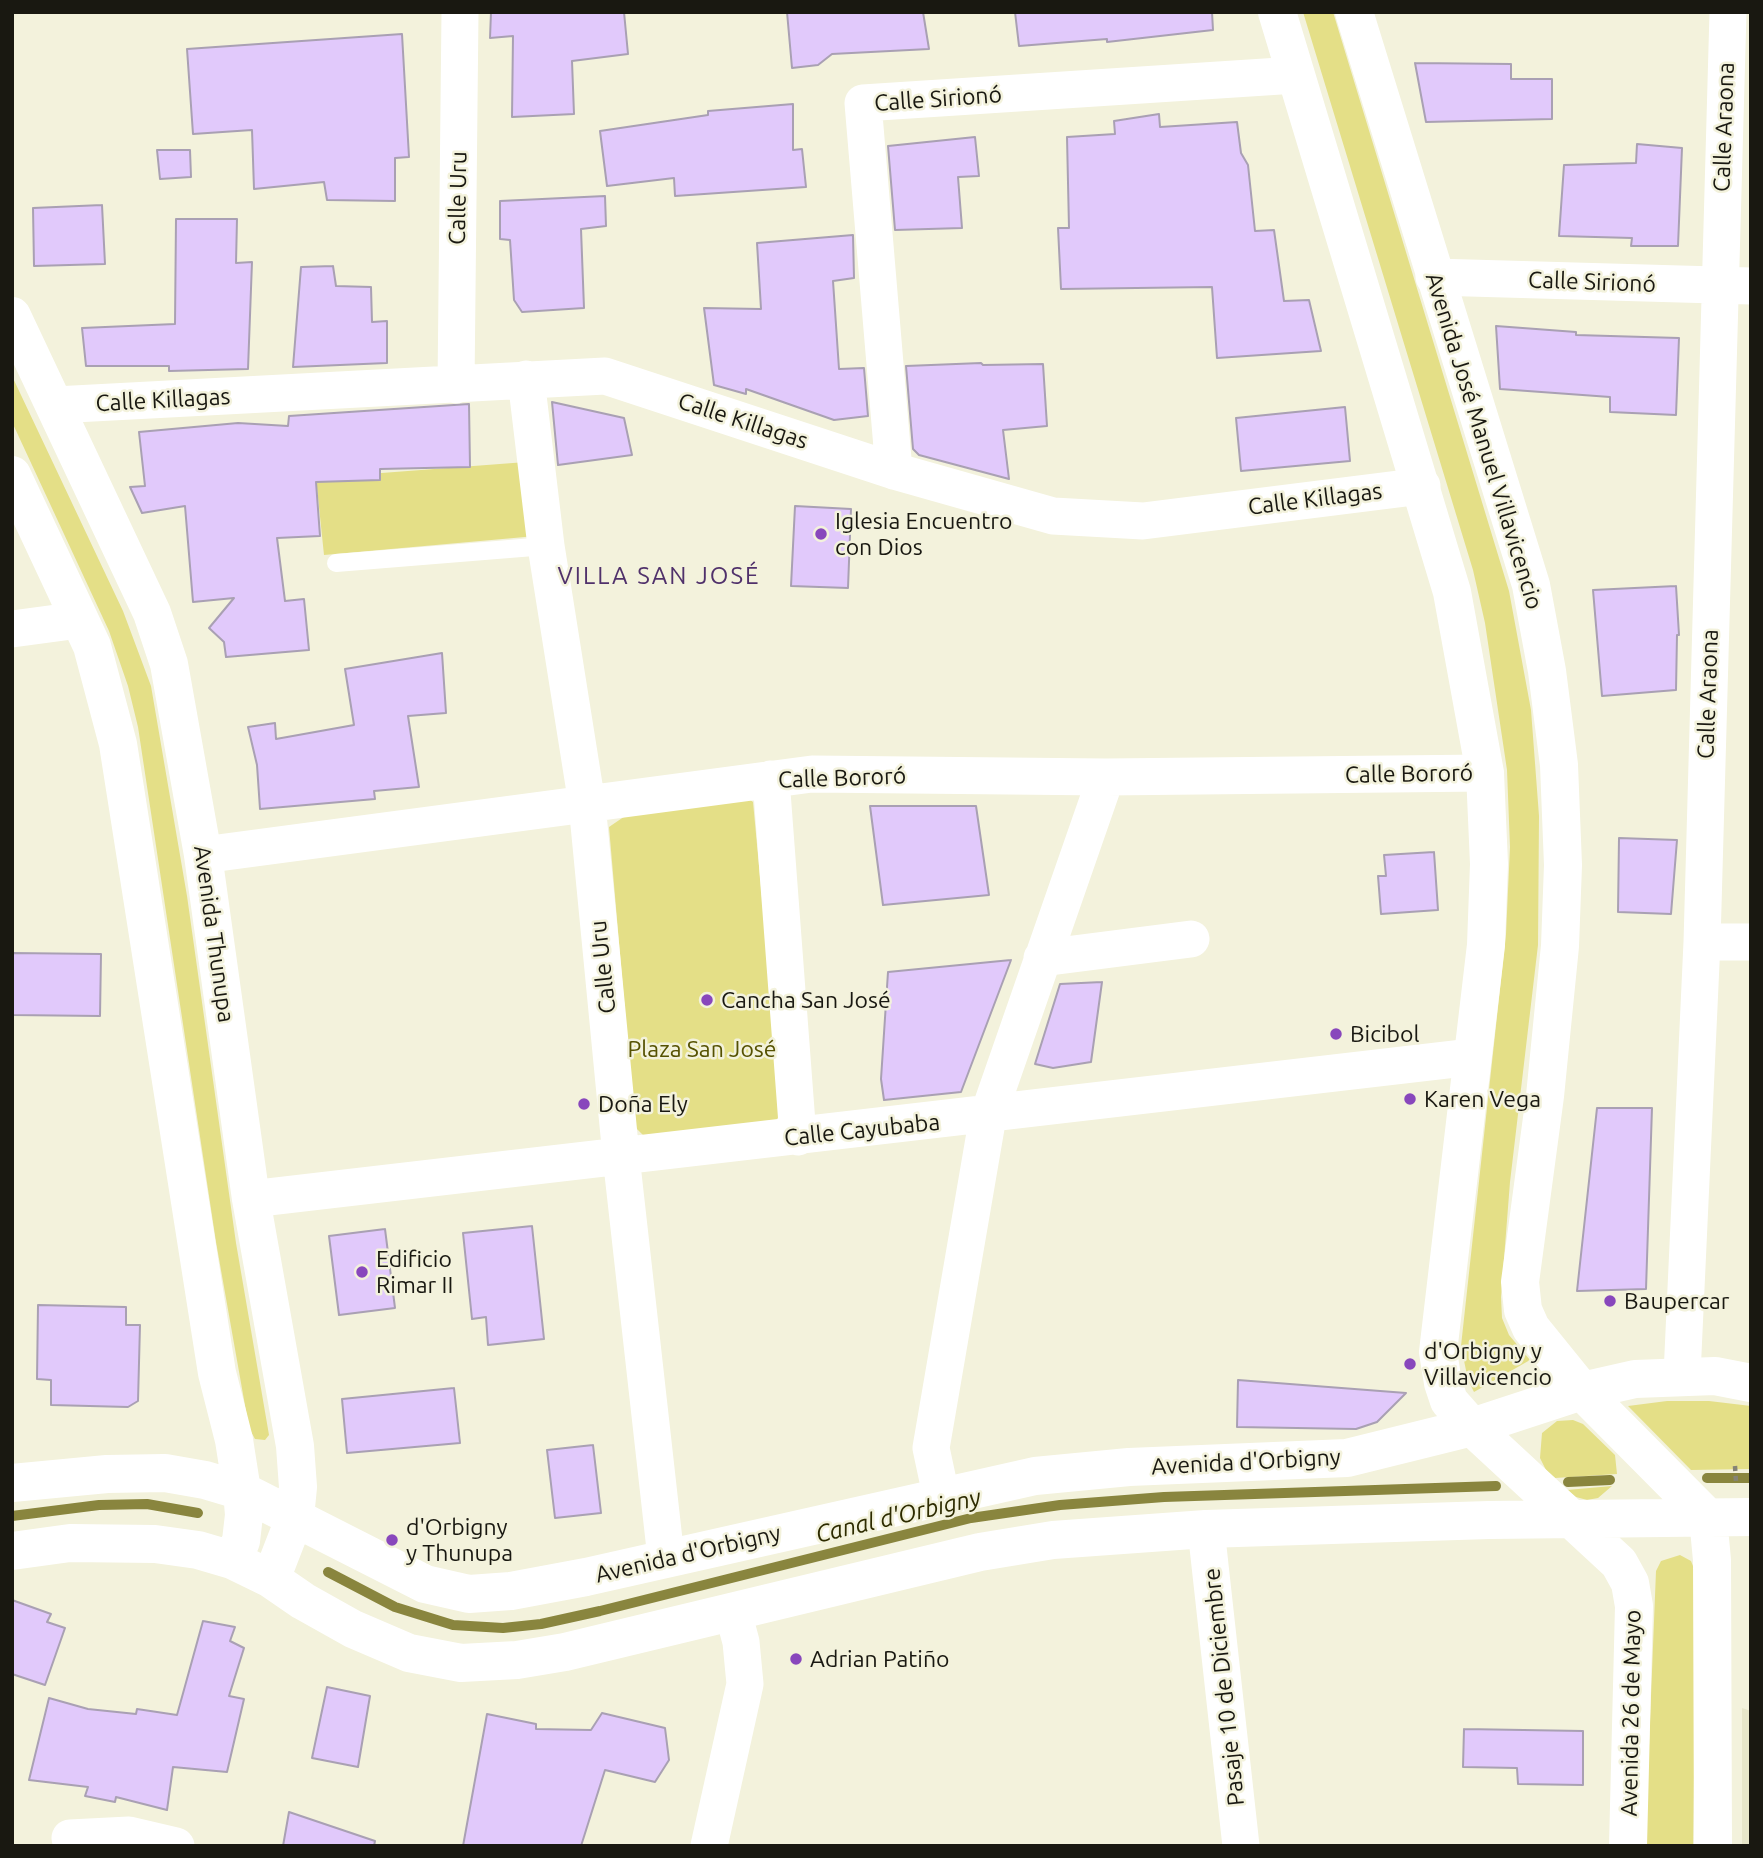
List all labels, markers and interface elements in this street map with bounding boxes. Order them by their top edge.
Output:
street label: Calle Araona [1708,62,1740,192]
street label: Calle Sirionó [873,81,1003,117]
street label: Calle Uru [443,151,473,245]
street label: Calle Sirionó [1528,266,1656,298]
street label: Avenida José Manuel Villavicencio [1420,269,1548,613]
street label: Calle Killagas [95,383,231,417]
street label: Calle Killagas [675,387,811,455]
street label: Calle Killagas [1246,477,1384,521]
place label: Iglesia Encuentro con Dios [835,507,1012,561]
marker: Iglesia Encuentro con Dios [813,526,829,542]
district label: VILLA SAN JOSÉ [559,562,759,590]
street label: Calle Araona [1692,629,1724,759]
street label: Calle Bororó [1345,759,1473,789]
street label: Calle Bororó [777,762,907,794]
street label: Avenida Thunupa [188,844,240,1024]
street label: Calle Uru [584,919,622,1015]
place label: Cancha San José [721,986,891,1014]
marker: Cancha San José [699,992,715,1008]
place label: Bicibol [1350,1020,1419,1048]
marker: Bicibol [1328,1026,1344,1042]
park label: Plaza San José [627,1035,777,1063]
place label: Karen Vega [1424,1085,1541,1113]
place label: Doña Ely [598,1090,688,1118]
marker: Karen Vega [1402,1091,1418,1107]
marker: Doña Ely [576,1096,592,1112]
street label: Calle Cayubaba [783,1108,941,1152]
place label: Edificio Rimar II [376,1245,453,1299]
marker: Edificio Rimar II [354,1264,370,1280]
place label: Baupercar [1624,1287,1730,1315]
marker: Baupercar [1602,1293,1618,1309]
place label: d'Orbigny y Villavicencio [1424,1337,1552,1391]
marker: d'Orbigny y Villavicencio [1402,1356,1418,1372]
street label: Avenida d'Orbigny [1151,1443,1341,1481]
water label: Canal d'Orbigny [813,1483,983,1549]
place label: d'Orbigny y Thunupa [406,1513,513,1567]
street label: Avenida d'Orbigny [593,1519,783,1589]
marker: d'Orbigny y Thunupa [384,1532,400,1548]
street label: Pasaje 10 de Diciembre [1198,1567,1250,1807]
street label: Avenida 26 de Mayo [1615,1609,1647,1817]
place label: Adrian Patiño [810,1645,949,1673]
marker: Adrian Patiño [788,1651,804,1667]

